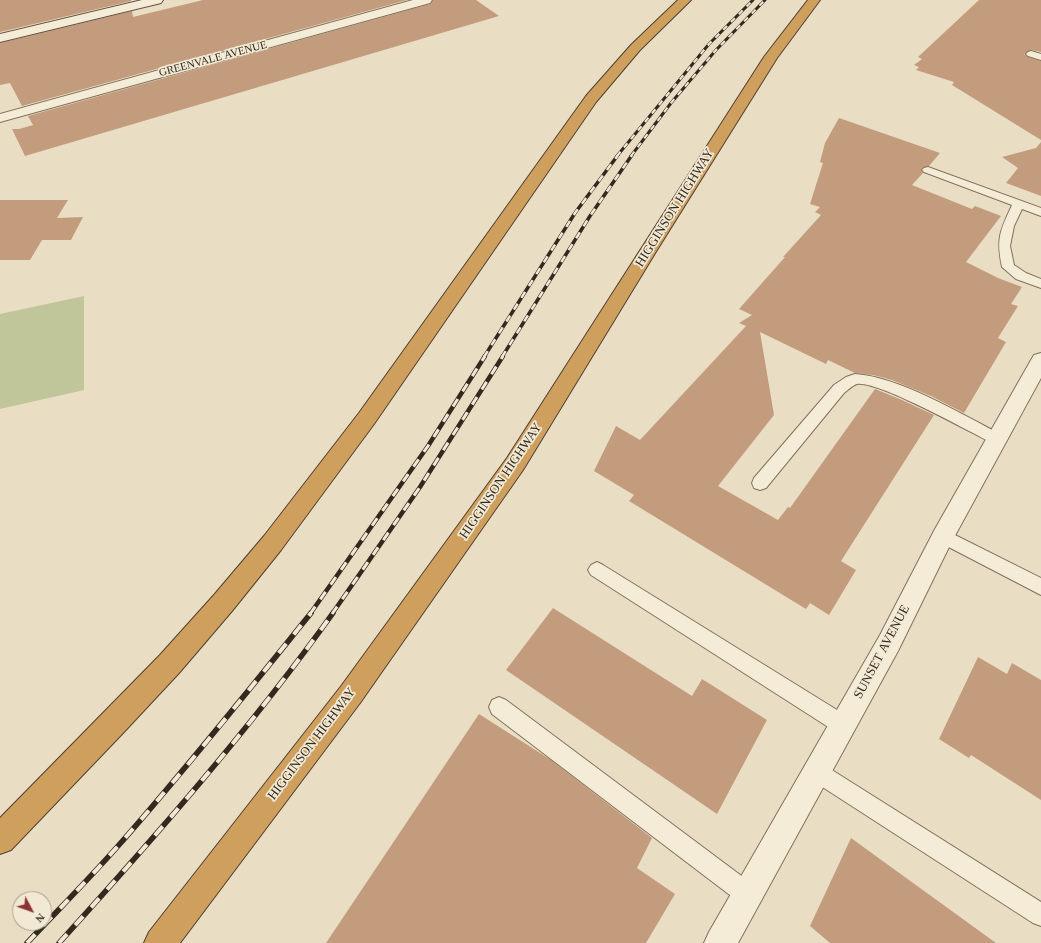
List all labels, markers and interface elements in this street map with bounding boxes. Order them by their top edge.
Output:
street label: GREENVALE AVENUE [158,38,268,80]
street label: HIGGINSON HIGHWAY [632,146,718,270]
street label: HIGGINSON HIGHWAY [456,420,546,542]
street label: SUNSET AVENUE [851,602,913,702]
street label: HIGGINSON HIGHWAY [265,685,359,803]
north arrow [12,891,52,931]
text: N [33,911,47,925]

